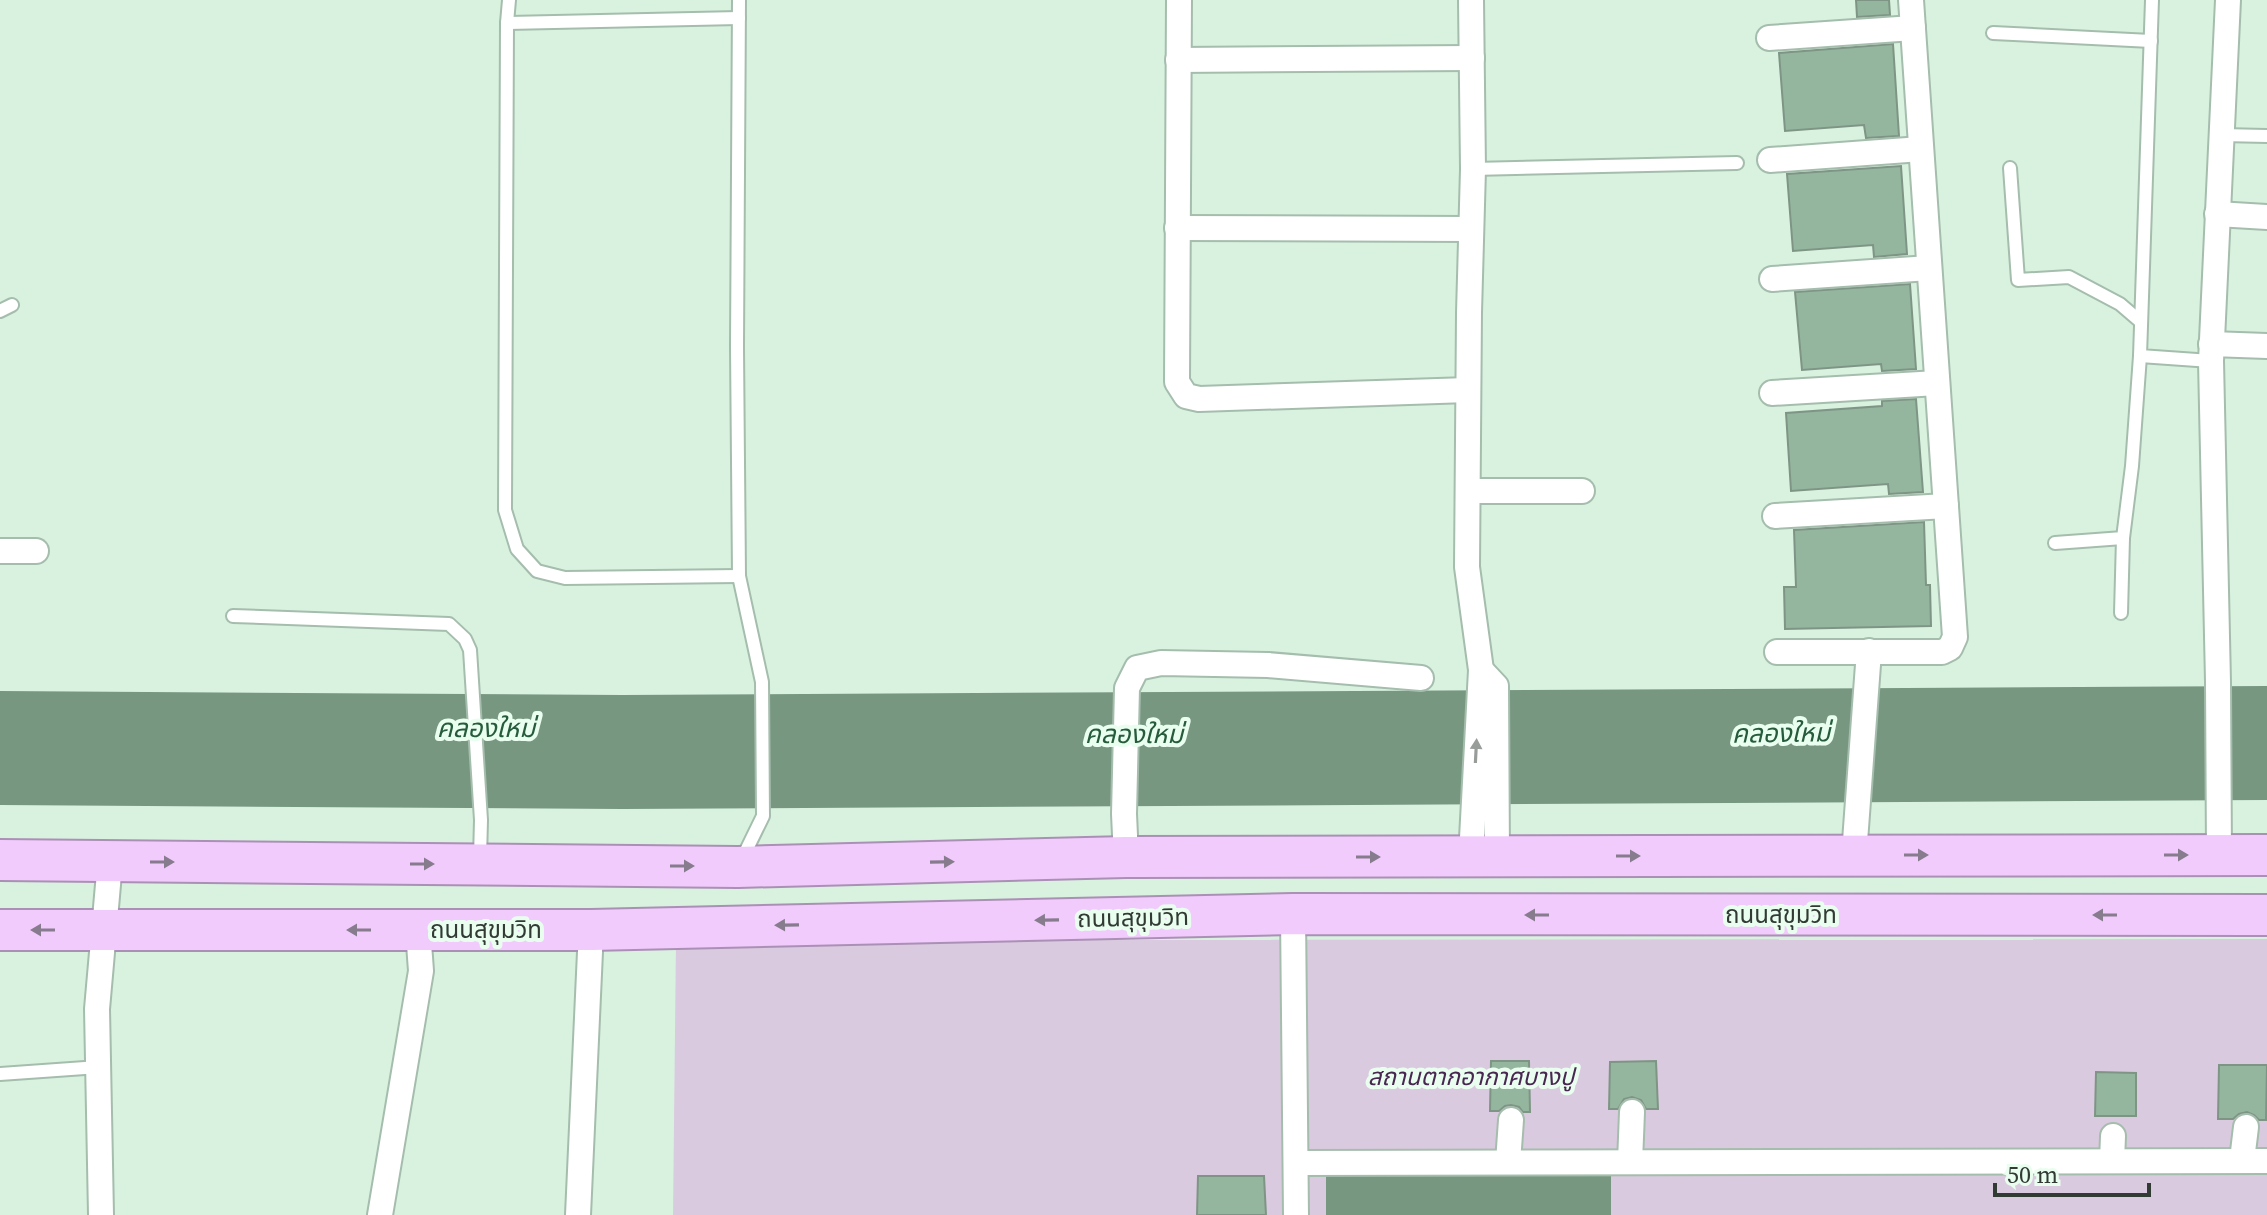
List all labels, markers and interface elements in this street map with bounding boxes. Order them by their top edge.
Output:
water label: คลองใหม่ [437,710,539,746]
water label: คลองใหม่ [1731,714,1835,752]
water label: คลองใหม่ [1085,716,1187,752]
one-way arrow [1469,738,1482,763]
one-way arrow [1904,849,1929,861]
one-way arrow [2164,849,2189,861]
one-way arrow [1616,850,1641,862]
one-way arrow [1356,851,1381,863]
one-way arrow [930,855,955,868]
one-way arrow [150,856,175,868]
one-way arrow [410,858,435,870]
one-way arrow [670,860,695,872]
street label: ถนนสุขุมวิท [1725,898,1837,931]
street label: ถนนสุขุมวิท [1077,900,1189,935]
one-way arrow [1524,909,1549,921]
one-way arrow [2092,909,2117,921]
street label: ถนนสุขุมวิท [430,913,542,946]
one-way arrow [1034,913,1059,926]
one-way arrow [774,919,799,932]
one-way arrow [30,924,55,936]
one-way arrow [346,924,371,936]
park label: สถานตากอากาศบางปู [1368,1060,1578,1093]
scale bar [1995,1147,2149,1197]
text: 50 m [2007,1158,2058,1191]

